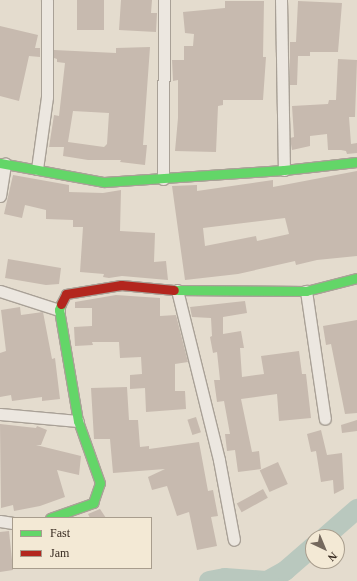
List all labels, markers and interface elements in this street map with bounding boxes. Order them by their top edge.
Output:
legend [12,517,152,569]
text: Fast [50,526,70,540]
north arrow [305,529,345,569]
text: Jam [50,546,69,560]
text: N [326,550,340,564]

